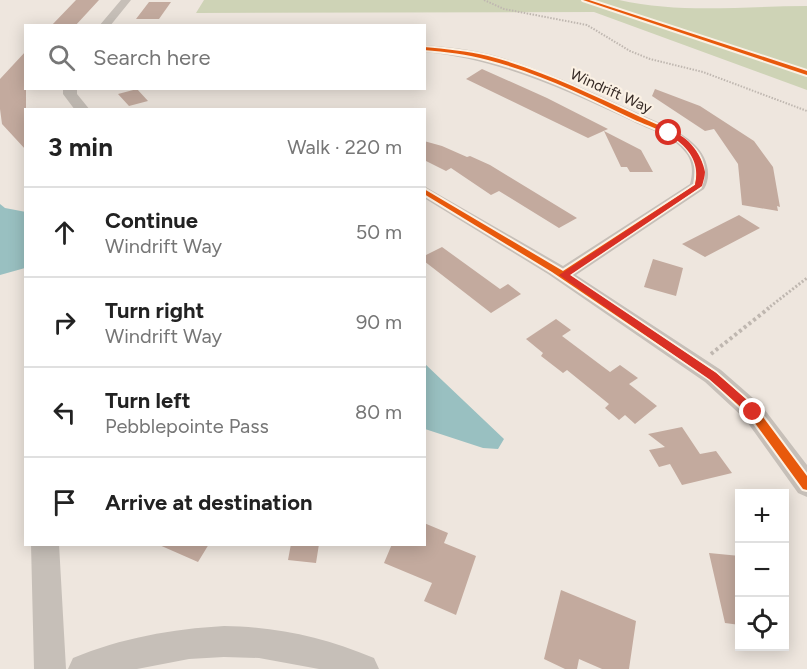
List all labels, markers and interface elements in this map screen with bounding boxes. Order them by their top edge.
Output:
search box [24,24,426,90]
icon: search [45,41,78,74]
text: Search here [93,44,211,71]
street label: Windrift Way [567,65,655,117]
route start [655,119,681,145]
text: 3 min [48,131,113,163]
text: Walk · 220 m [287,135,402,159]
text: Continue [105,207,198,234]
icon: ahead [48,216,81,249]
text: 50 m [356,220,402,244]
text: Windrift Way [105,234,222,258]
text: Turn right [105,297,204,324]
icon: right [48,306,81,339]
text: 90 m [356,310,402,334]
text: Windrift Way [105,324,222,348]
text: Turn left [105,387,191,414]
icon: left [48,396,81,429]
route end [739,398,765,424]
text: 80 m [355,400,402,424]
text: Pebblepointe Pass [105,414,269,438]
icon: arrive [48,486,81,519]
text: Arrive at destination [105,489,313,516]
map controls [735,489,789,651]
button: + [735,489,789,543]
button: − [735,543,789,597]
button: locate [735,597,789,651]

